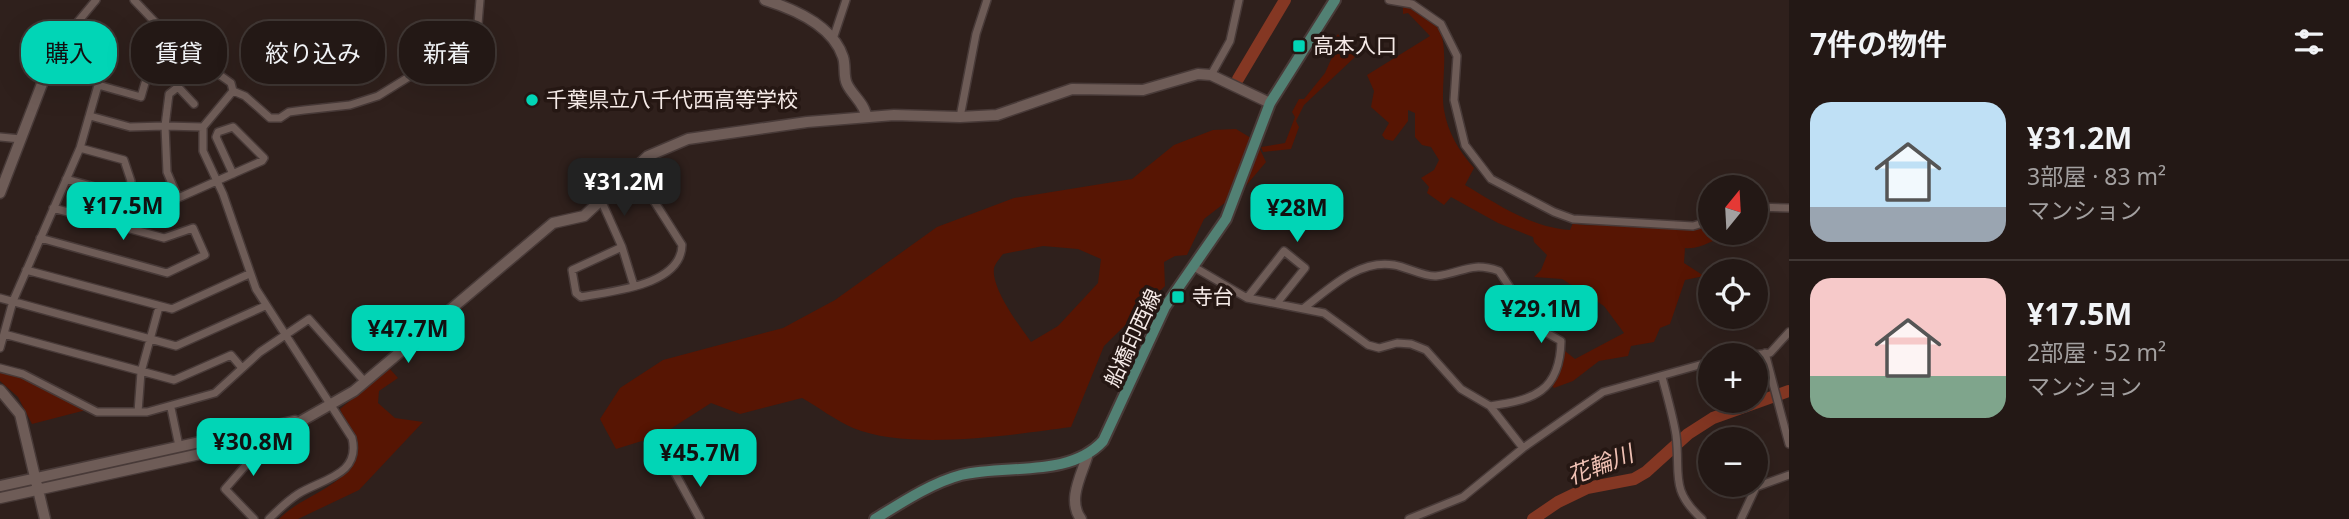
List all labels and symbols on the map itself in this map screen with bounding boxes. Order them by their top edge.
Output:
place label: 高本入口 [1313,31,1397,59]
marker: 高本入口 [1291,38,1307,54]
place label: 千葉県立八千代西高等学校 [546,85,798,113]
marker: 千葉県立八千代西高等学校 [524,92,540,108]
pin: ¥31.2M [567,158,681,218]
north arrow [1698,175,1768,245]
pin: ¥17.5M [66,182,180,242]
pin: ¥28M [1256,184,1338,244]
place label: 寺台 [1192,282,1234,310]
street label: 船橋印西線 [1097,284,1167,391]
pin: ¥29.1M [1484,286,1598,345]
marker: 寺台 [1170,289,1186,305]
pin: ¥47.7M [351,306,465,365]
pin: ¥30.8M [196,419,310,478]
pin: ¥45.7M [643,430,757,489]
water label: 花輪川 [1562,436,1640,491]

